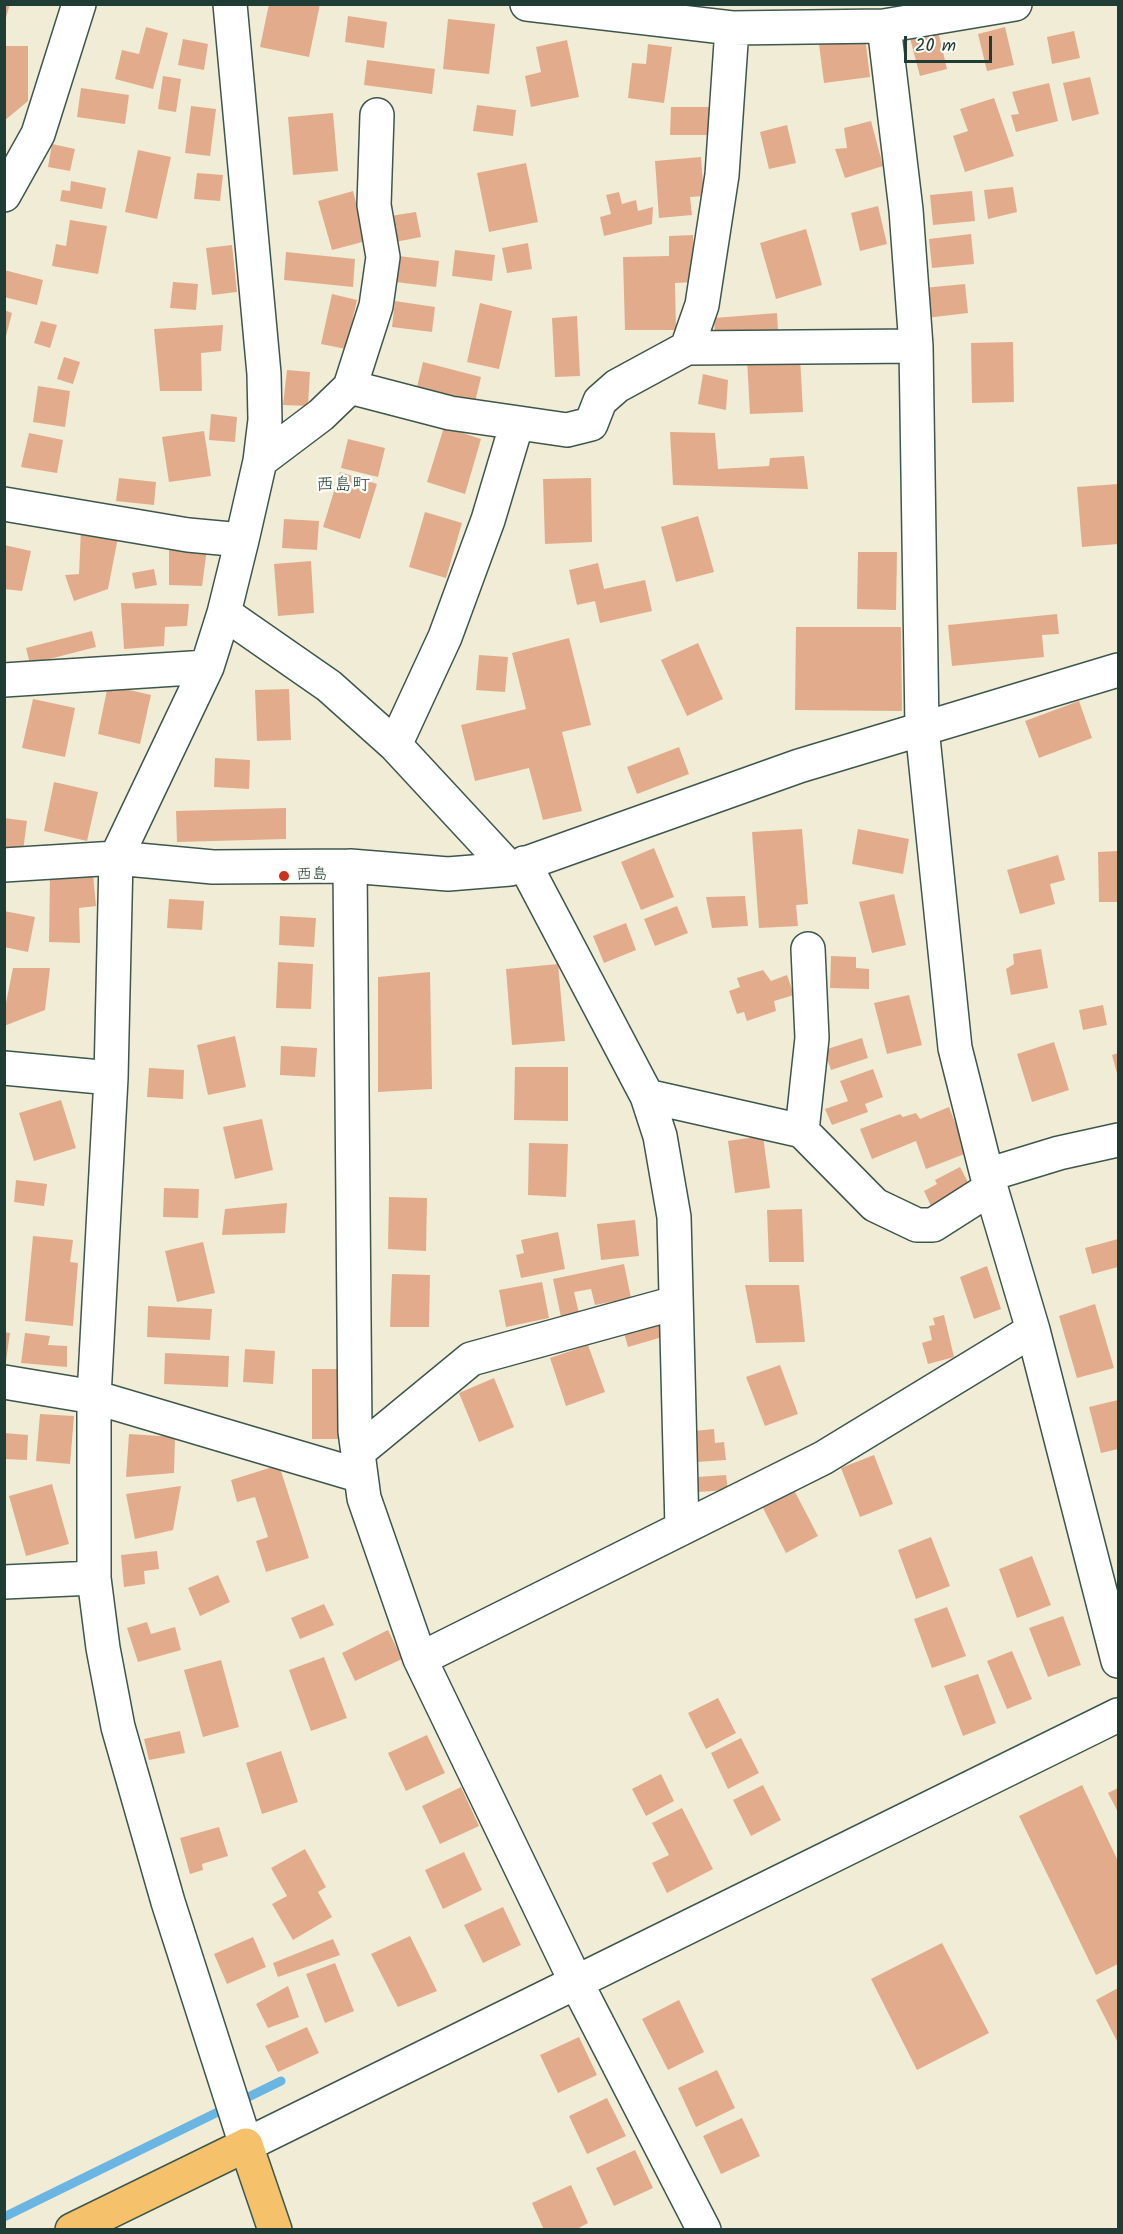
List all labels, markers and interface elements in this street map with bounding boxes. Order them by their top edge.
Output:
scale bar [907,24,996,62]
text: 20 m [915,32,956,61]
district label: 西島町 [316,476,370,498]
place label: 西島 [296,866,328,886]
marker: 西島 [277,869,291,883]

